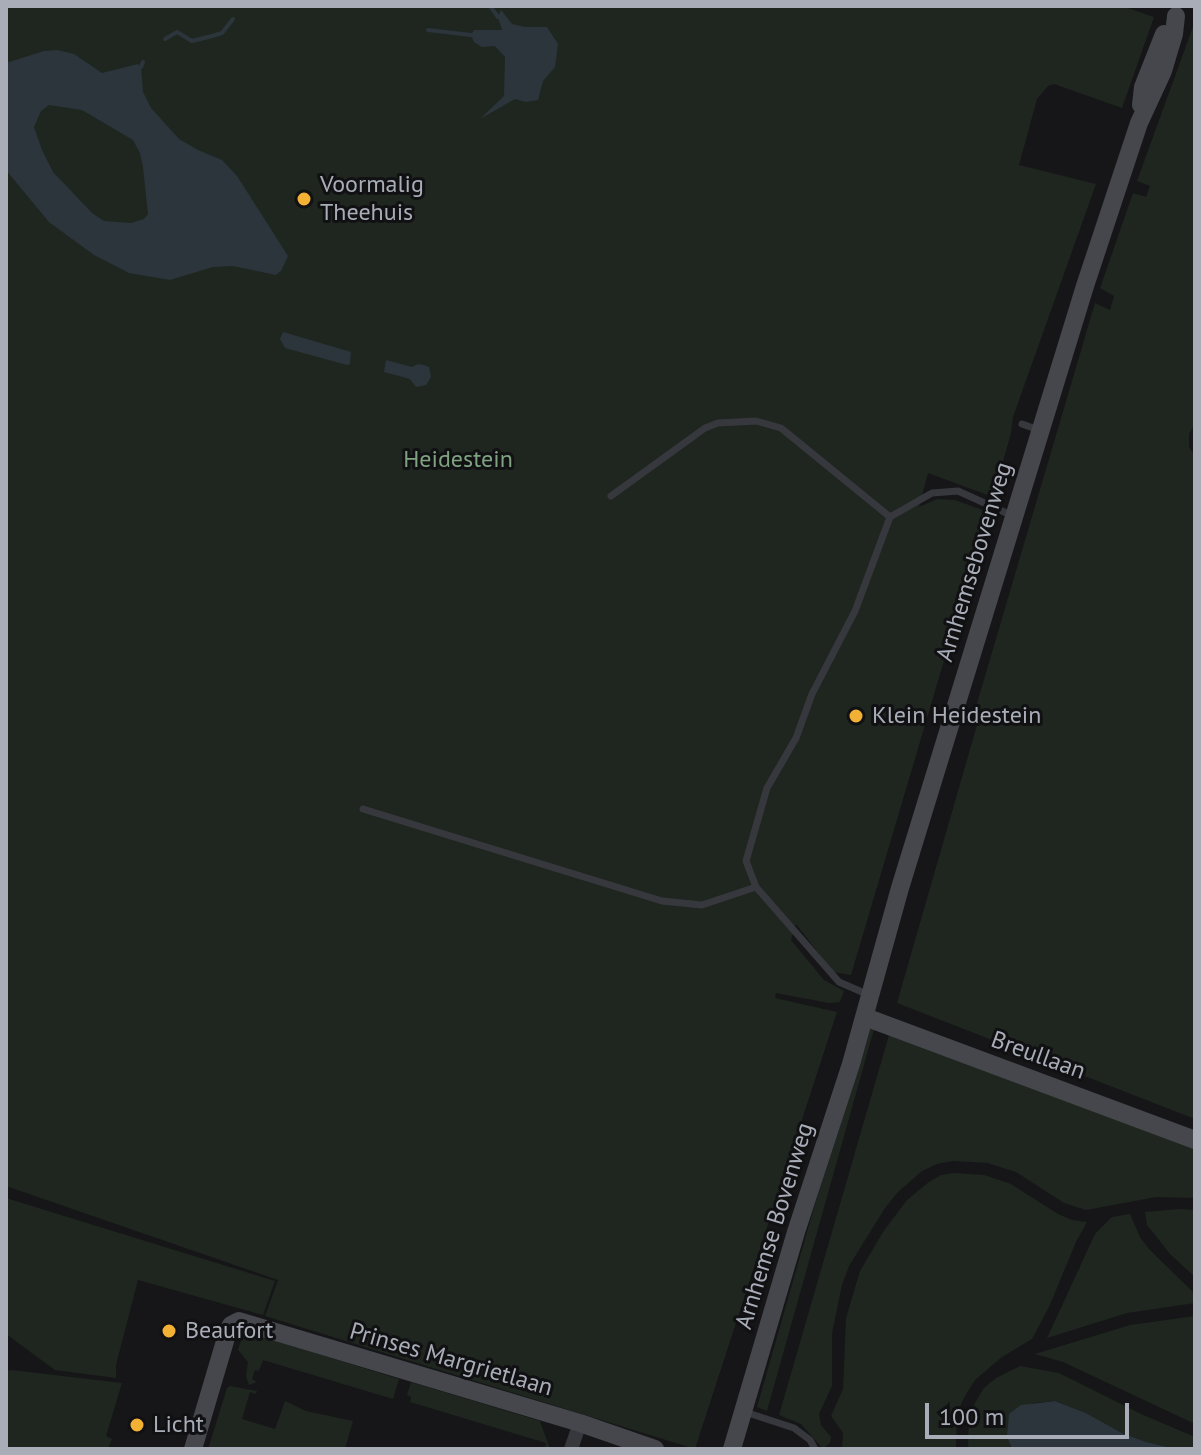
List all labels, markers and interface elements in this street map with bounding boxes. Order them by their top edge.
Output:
place label: Voormalig Theehuis [320,171,424,227]
marker: Voormalig Theehuis [295,190,313,208]
park label: Heidestein [403,446,513,474]
street label: Arnhemsebovenweg [931,459,1019,665]
place label: Klein Heidestein [872,702,1041,730]
marker: Klein Heidestein [847,707,865,725]
street label: Breullaan [987,1026,1089,1086]
street label: Arnhemse Bovenweg [730,1119,820,1333]
place label: Beaufort [185,1317,273,1345]
street label: Prinses Margrietlaan [346,1317,556,1403]
marker: Beaufort [160,1322,178,1340]
scale bar [929,1387,1133,1437]
text: 100 m [939,1401,1004,1432]
place label: Licht [153,1411,204,1439]
marker: Licht [128,1416,146,1434]

